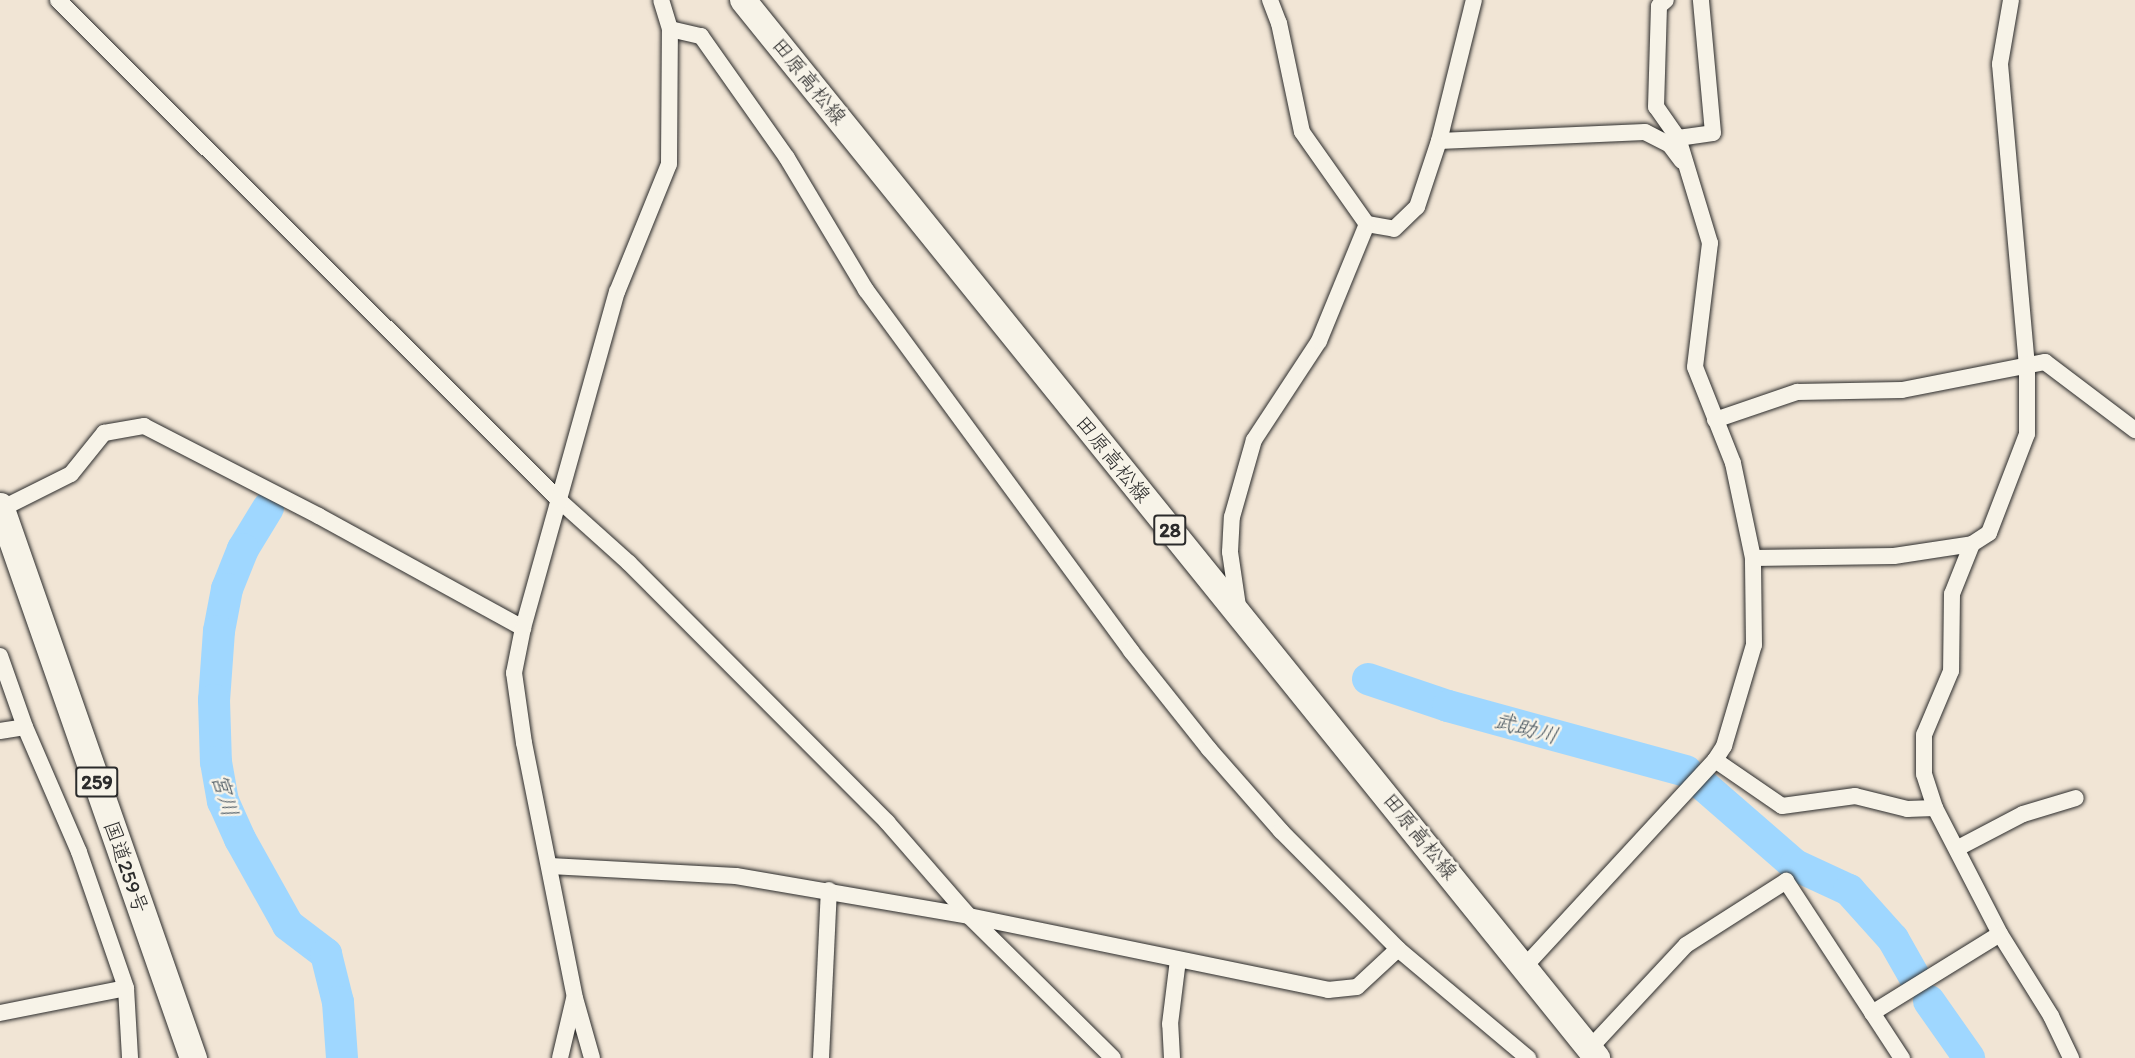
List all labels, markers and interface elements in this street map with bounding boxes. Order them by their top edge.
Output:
street label: 田原高松線 [766,32,852,130]
street label: 田原高松線 [1070,410,1156,508]
road number: 28 [1152,513,1188,547]
water label: 武助川 [1491,707,1561,749]
road number: 259 [74,765,120,799]
water label: 宮川 [206,770,244,820]
street label: 田原高松線 [1377,787,1463,885]
street label: 国道259号 [98,817,154,917]

